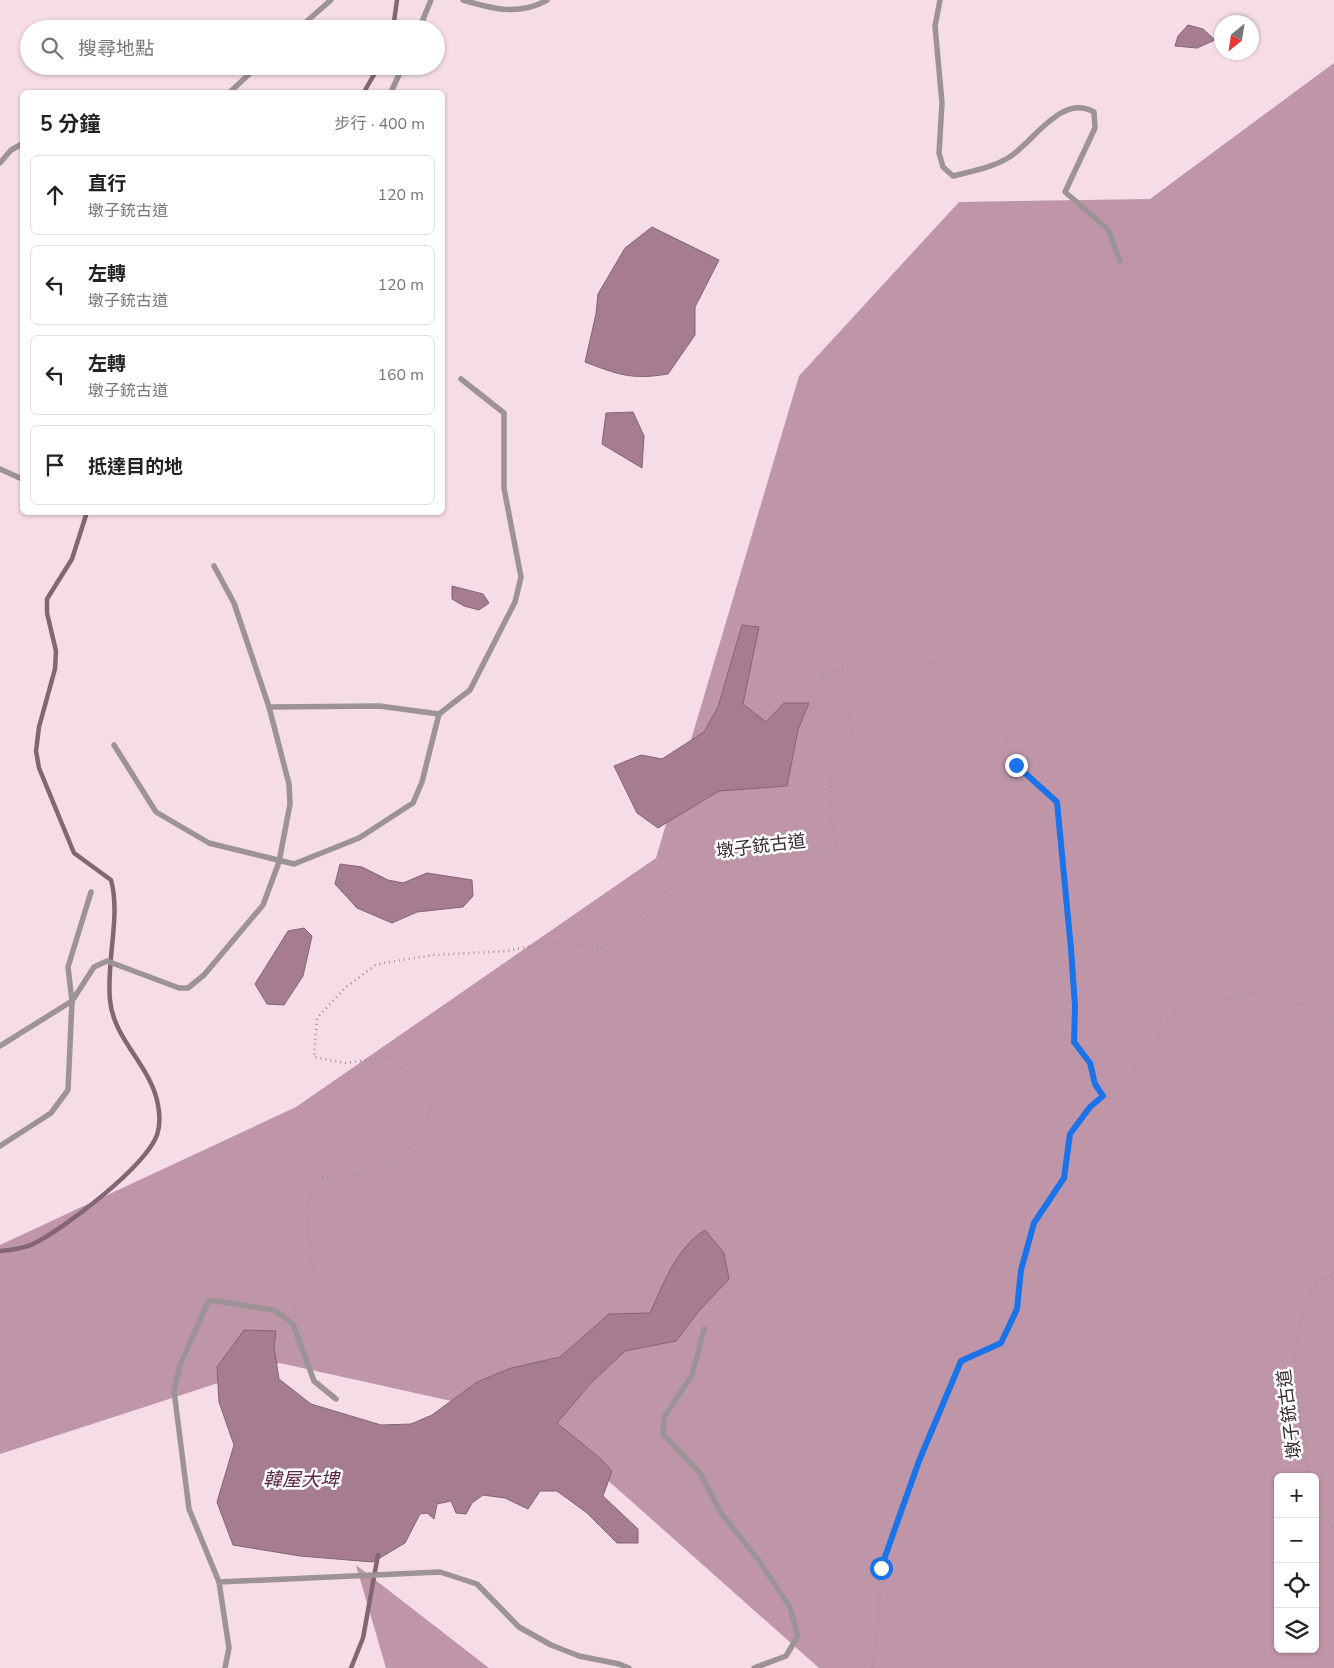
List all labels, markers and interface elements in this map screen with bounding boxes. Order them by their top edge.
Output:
north arrow [1214,15,1259,60]
search box [20,20,445,75]
icon: search [38,34,66,62]
text: 搜尋地點 [78,36,154,62]
text: 5 分鐘 [40,110,100,138]
text: 步行 · 400 m [335,113,425,135]
text: 直行 [88,171,126,197]
icon: ahead [41,181,69,209]
text: 120 m [377,184,424,206]
text: 墩子銃古道 [88,200,168,222]
text: 左轉 [88,261,126,287]
icon: left [41,271,69,299]
text: 120 m [377,274,424,296]
text: 墩子銃古道 [88,290,168,312]
text: 左轉 [88,351,126,377]
icon: left [41,361,69,389]
text: 160 m [377,364,424,386]
text: 墩子銃古道 [88,380,168,402]
icon: arrive [41,451,69,479]
text: 抵達目的地 [88,454,183,480]
route end [1005,754,1028,777]
street label: 墩子銃古道 [715,829,807,863]
street label: 墩子銃古道 [1272,1368,1306,1460]
water label: 韓屋大埤 [263,1467,341,1493]
map controls [1274,1473,1319,1653]
button: + [1274,1473,1319,1518]
button: − [1274,1518,1319,1563]
route start [870,1557,893,1580]
button: locate [1274,1563,1319,1608]
button: layers [1274,1608,1319,1653]

